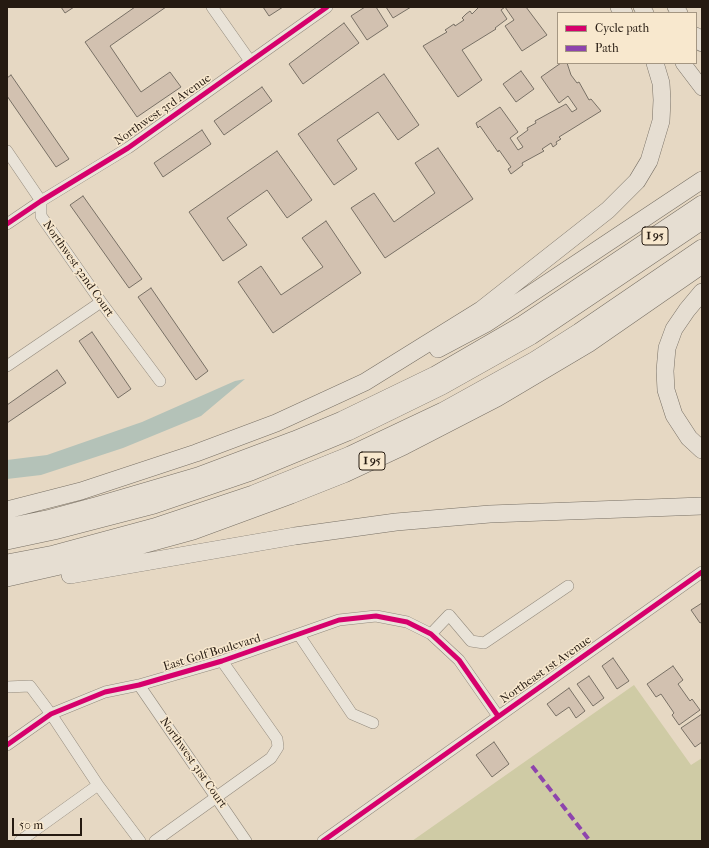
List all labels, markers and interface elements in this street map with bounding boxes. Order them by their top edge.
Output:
legend [557,12,697,64]
text: Cycle path [595,21,649,35]
text: Path [595,41,619,55]
street label: Northwest 3rd Avenue [112,71,214,149]
street label: Northwest 32nd Court [39,218,117,320]
road number: I 95 [642,227,668,245]
road number: I 95 [359,452,385,470]
street label: East Golf Boulevard [162,631,262,675]
street label: Northeast 1st Avenue [498,633,594,707]
street label: Northwest 31st Court [156,715,230,811]
scale bar [14,810,84,836]
text: 50 m [19,818,43,832]

